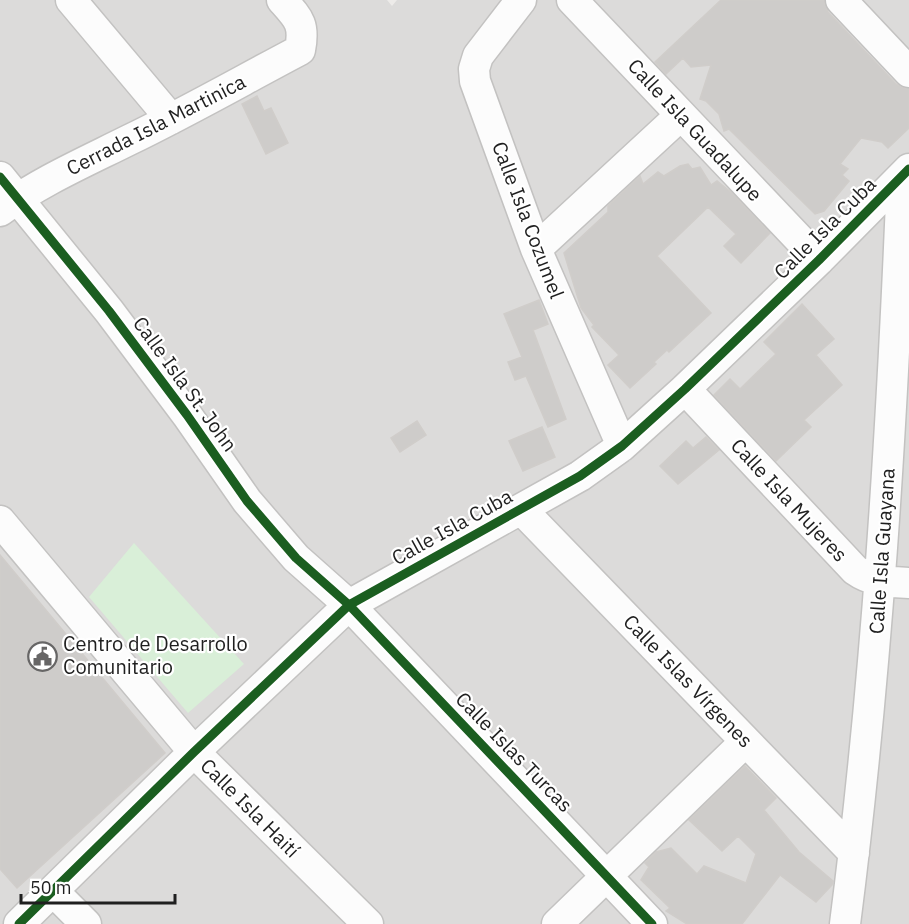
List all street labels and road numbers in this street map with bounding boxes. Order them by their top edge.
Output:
street label: Calle Isla Guadalupe [622,53,769,207]
street label: Cerrada Isla Martinica [62,68,250,181]
street label: Calle Isla Cozumel [486,137,571,302]
street label: Calle Isla Cuba [768,170,882,285]
street label: Calle Isla St. John [127,311,244,457]
street label: Calle Isla Mujeres [725,432,854,567]
street label: Calle Isla Guayana [862,467,901,635]
street label: Calle Isla Cuba [387,482,517,571]
street label: Calle Islas Vírgenes [618,608,759,753]
street label: Calle Islas Turcas [450,686,579,818]
street label: Calle Isla Haití [195,752,306,863]

